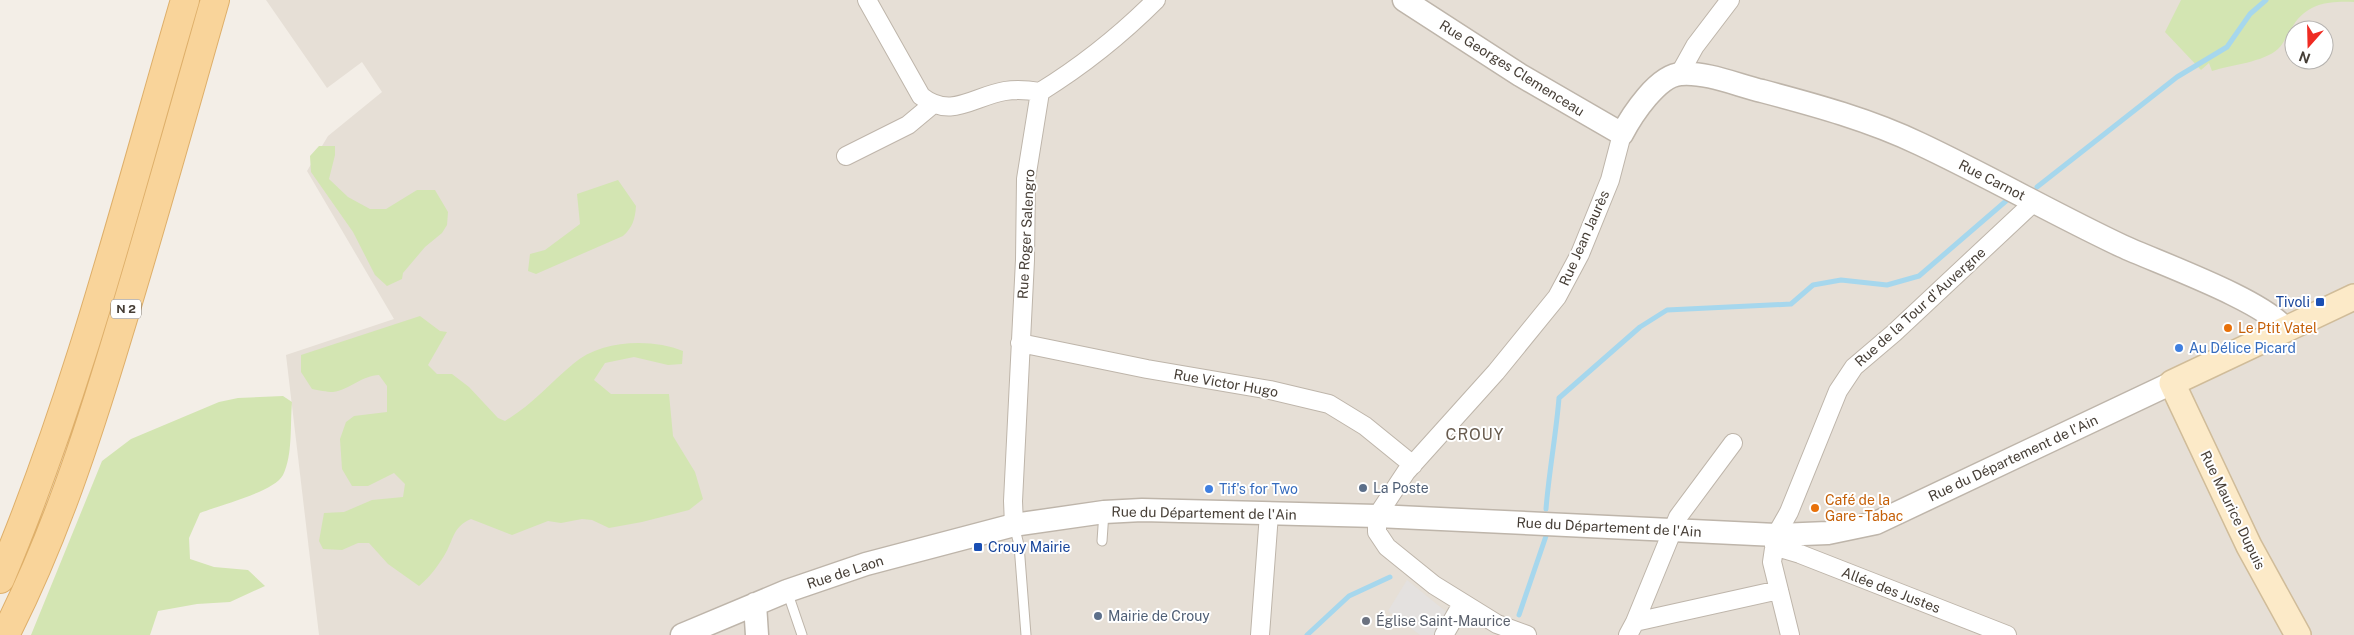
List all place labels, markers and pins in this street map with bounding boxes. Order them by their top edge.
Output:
place label: Tivoli [2276,294,2310,310]
marker: Tivoli [2314,296,2326,308]
place label: Le Ptit Vatel [2238,320,2317,336]
marker: Le Ptit Vatel [2222,322,2234,334]
place label: Au Délice Picard [2189,340,2296,356]
marker: Au Délice Picard [2173,342,2185,354]
place label: La Poste [1373,480,1429,496]
place label: Tif's for Two [1219,481,1298,497]
marker: La Poste [1357,482,1369,494]
marker: Tif's for Two [1203,483,1215,495]
place label: Café de la Gare - Tabac [1825,492,1903,524]
marker: Café de la Gare - Tabac [1809,502,1821,514]
place label: Crouy Mairie [988,539,1070,555]
marker: Crouy Mairie [972,541,984,553]
place label: Mairie de Crouy [1108,608,1210,624]
marker: Mairie de Crouy [1092,610,1104,622]
place label: Église Saint-Maurice [1376,612,1511,629]
marker: Église Saint-Maurice [1360,615,1372,627]

